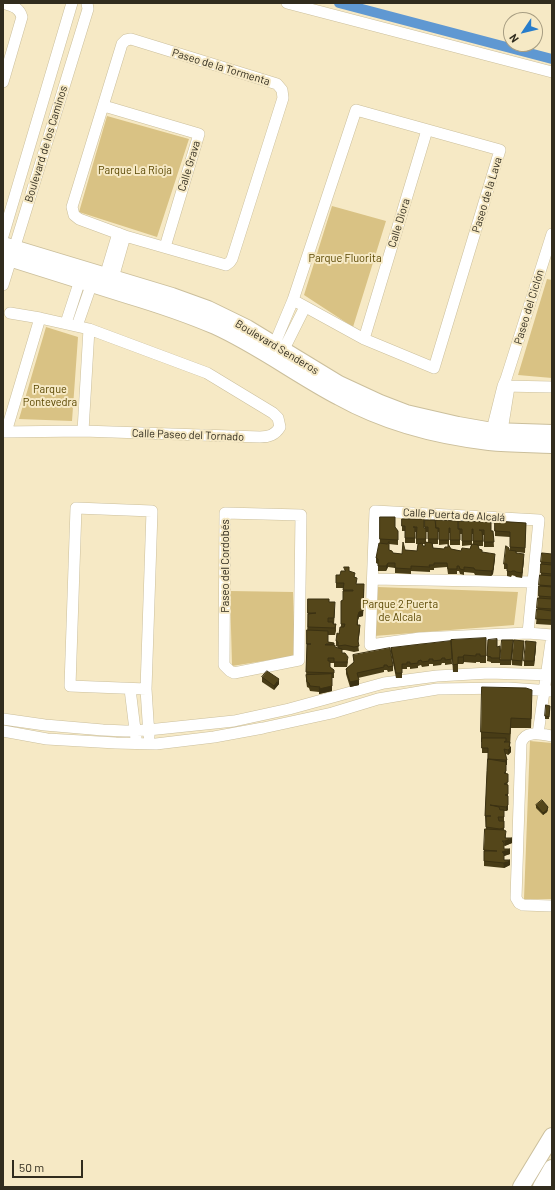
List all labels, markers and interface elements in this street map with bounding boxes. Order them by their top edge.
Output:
north arrow [503,12,543,52]
text: N [506,32,521,45]
street label: Paseo de la Tormenta [170,46,272,88]
street label: Boulevard de los Caminos [22,84,70,204]
street label: Calle Grava [175,139,203,193]
street label: Paseo de la Lava [469,156,505,234]
park label: Parque La Rioja [98,163,172,177]
street label: Calle Diora [385,197,413,249]
park label: Parque Fluorita [308,251,382,265]
street label: Paseo del Ciclón [511,268,547,346]
street label: Boulevard Senderos [233,317,321,377]
park label: Parque Pontevedra [23,382,77,408]
street label: Calle Paseo del Tornado [132,426,244,444]
street label: Calle Puerta de Alcalá [403,506,505,524]
street label: Paseo del Cordobés [218,519,232,613]
park label: Parque 2 Puerta de Alcala [362,597,438,623]
scale bar [14,1152,85,1178]
text: 50 m [19,1160,44,1174]

